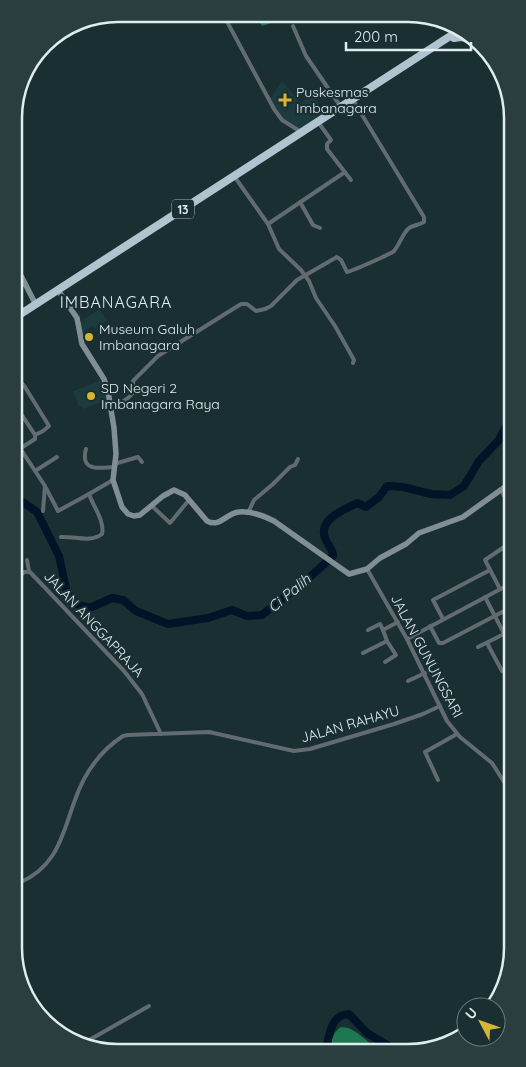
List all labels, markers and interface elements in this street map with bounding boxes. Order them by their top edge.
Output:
scale bar [346,20,471,52]
text: 200 m [354,27,398,46]
place label: Puskesmas Imbanagara [296,83,377,117]
marker: Puskesmas Imbanagara [278,93,292,107]
road number: 13 [172,200,194,218]
district label: IMBANAGARA [60,292,172,312]
place label: Museum Galuh Imbanagara [99,320,195,354]
marker: Museum Galuh Imbanagara [83,331,95,343]
place label: SD Negeri 2 Imbanagara Raya [101,379,220,413]
marker: SD Negeri 2 Imbanagara Raya [85,390,97,402]
street label: JALAN ANGGAPRAJA [40,567,148,681]
water label: Ci Palih [264,569,315,616]
street label: JALAN GUNUNGSARI [387,591,467,721]
street label: JALAN RAHAYU [298,701,402,747]
north arrow [456,997,506,1047]
text: U [461,1004,481,1023]

